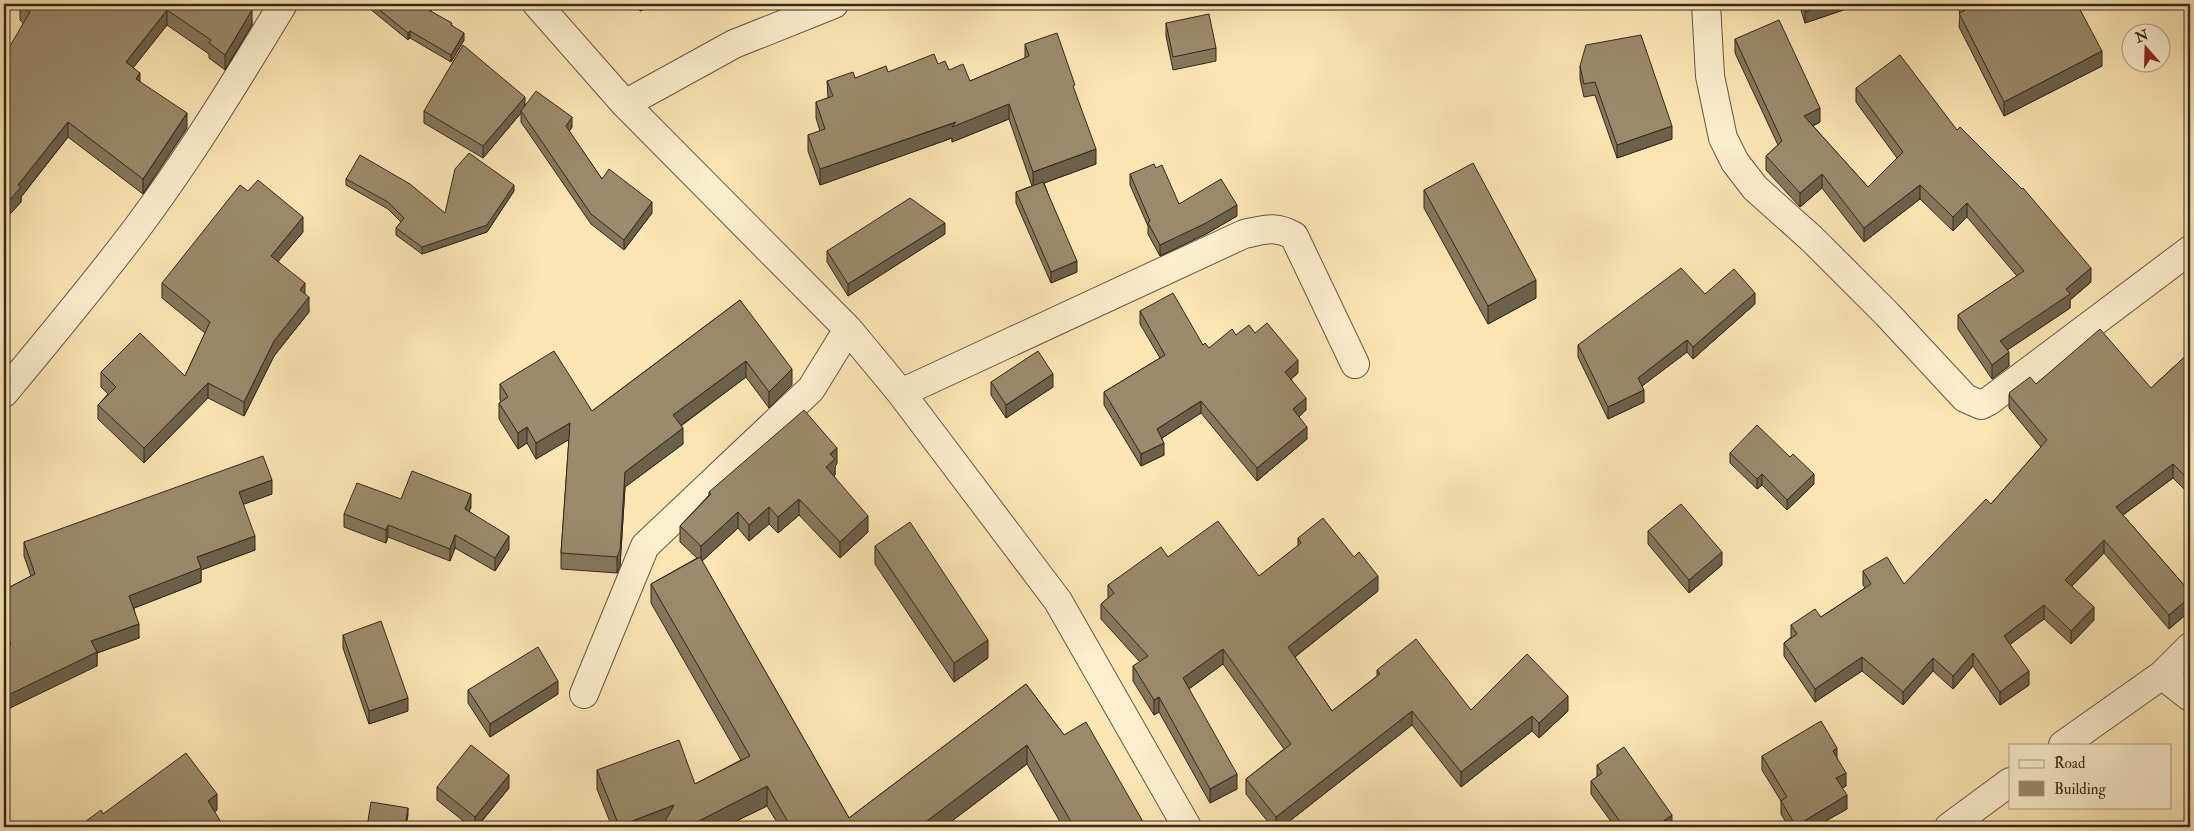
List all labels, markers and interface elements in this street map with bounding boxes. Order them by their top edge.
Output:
north arrow [2122,22,2172,72]
text: N [2132,26,2151,47]
legend [2009,744,2172,808]
text: Road [2054,754,2086,773]
text: Building [2054,780,2106,799]

